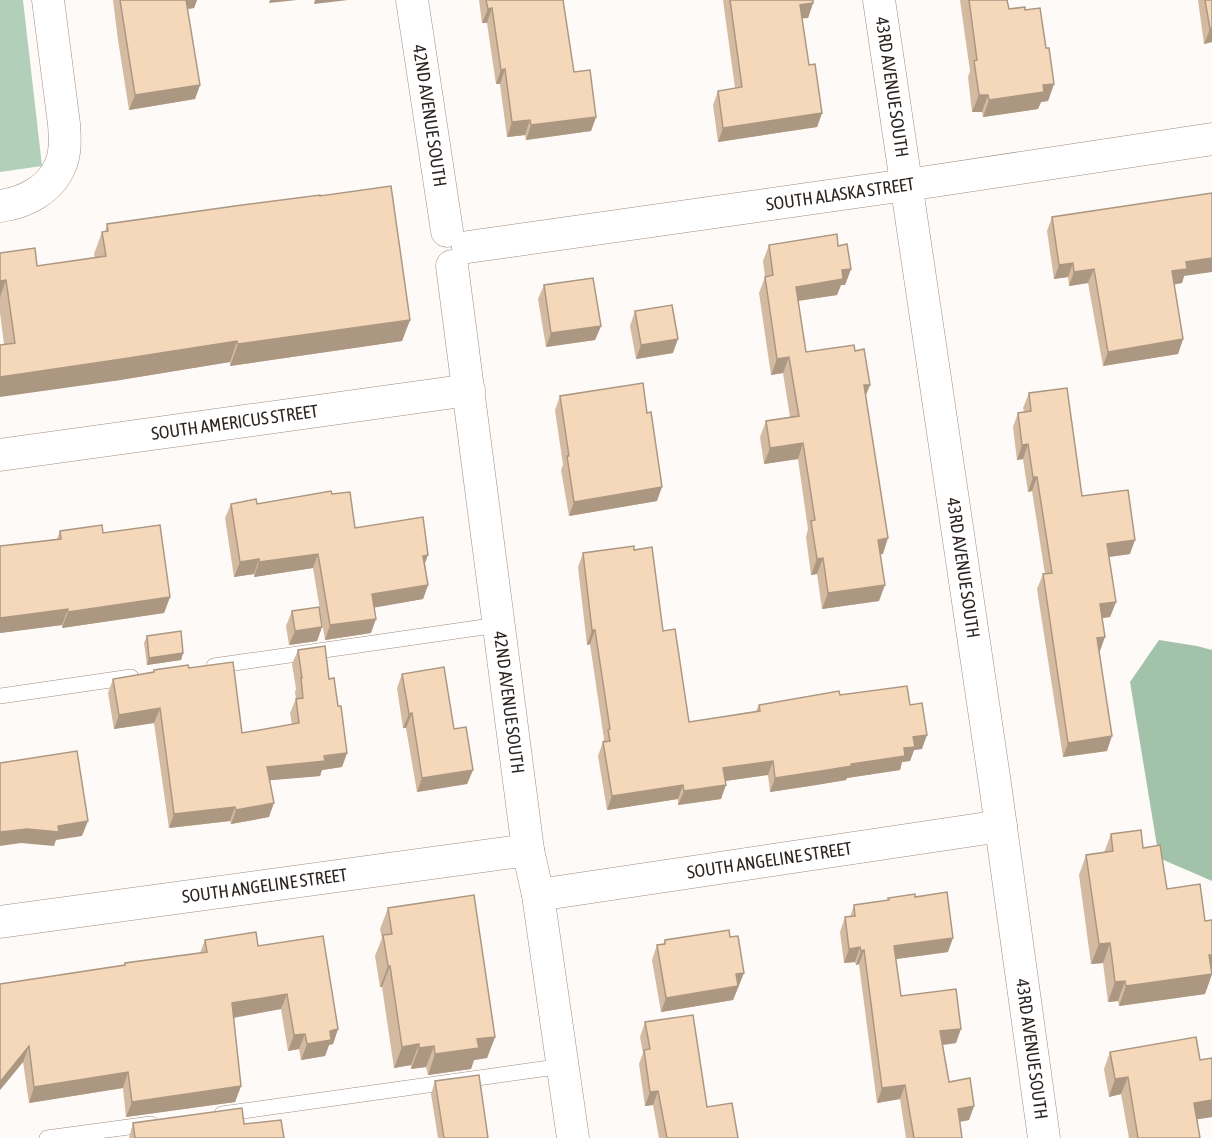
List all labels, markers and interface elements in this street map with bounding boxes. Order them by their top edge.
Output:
street label: 43RD AVENUE SOUTH [872,15,913,159]
street label: 42ND AVENUE SOUTH [409,43,451,188]
street label: SOUTH ALASKA STREET [765,173,916,215]
street label: SOUTH AMERICUS STREET [150,400,320,444]
street label: 43RD AVENUE SOUTH [943,496,984,639]
street label: 42ND AVENUE SOUTH [490,630,529,775]
street label: SOUTH ANGELINE STREET [686,837,853,883]
street label: SOUTH ANGELINE STREET [181,864,348,907]
street label: 43RD AVENUE SOUTH [1012,977,1052,1121]

